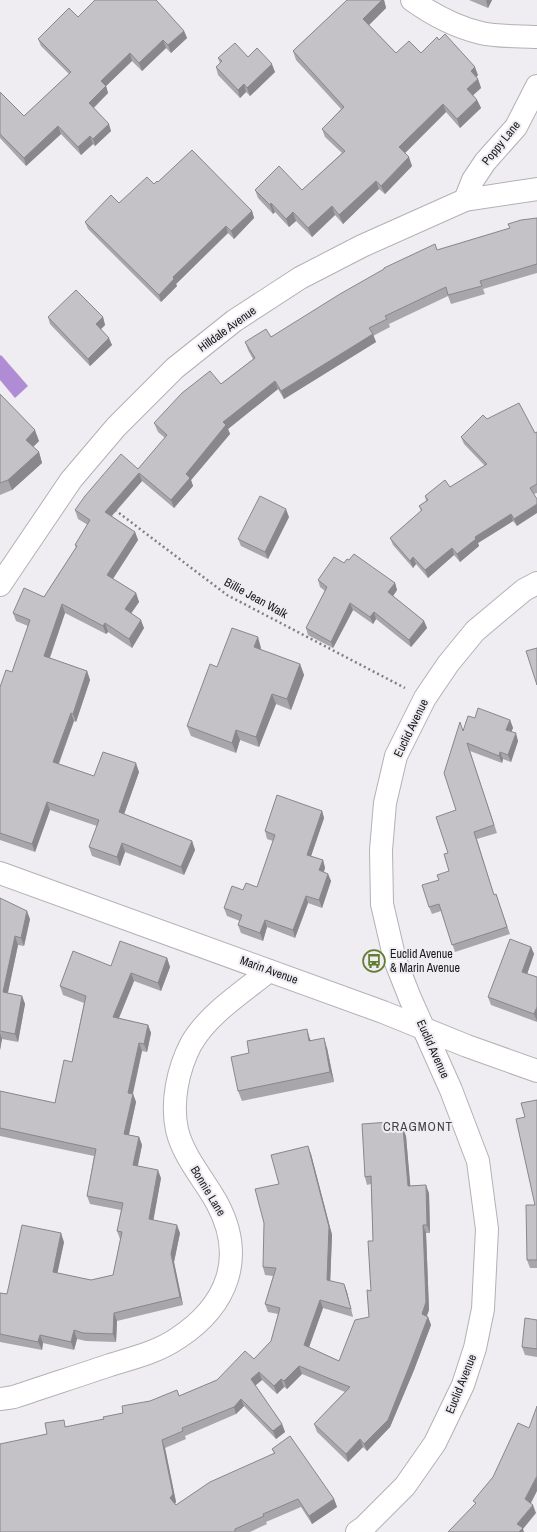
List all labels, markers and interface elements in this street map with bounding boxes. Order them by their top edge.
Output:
street label: Poppy Lane [478,118,524,168]
street label: Hilldale Avenue [195,302,259,356]
street label: Billie Jean Walk [221,574,291,622]
street label: Euclid Avenue [390,696,432,760]
place label: Euclid Avenue & Marin Avenue [390,946,460,976]
bus stop icon: Euclid Avenue & Marin Avenue [361,948,387,974]
street label: Marin Avenue [238,952,300,988]
street label: Euclid Avenue [413,1017,453,1081]
district label: CRAGMONT [383,1118,453,1135]
street label: Bonnie Lane [187,1163,229,1219]
street label: Euclid Avenue [442,1352,480,1416]

